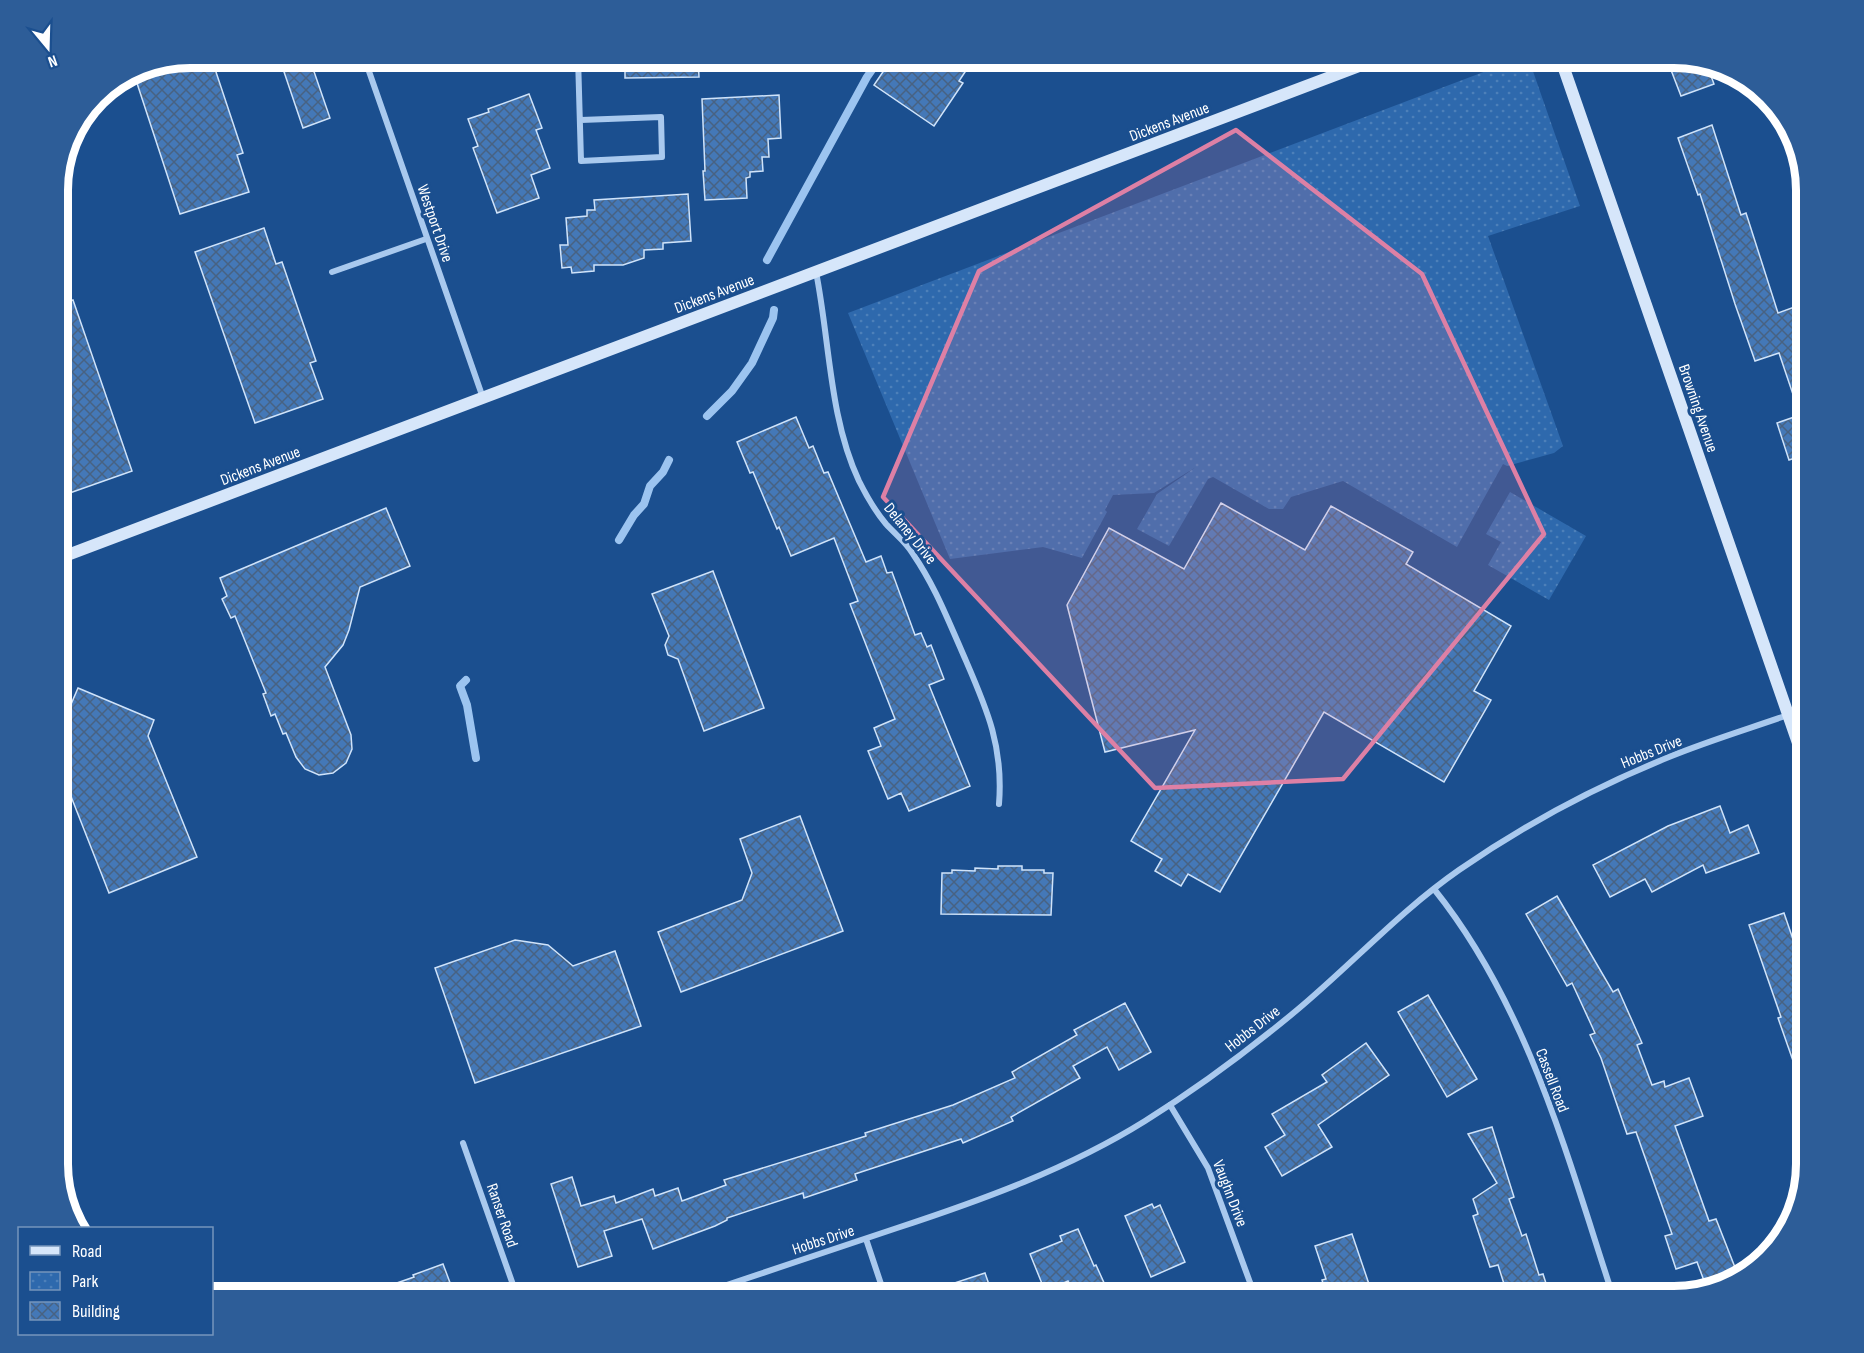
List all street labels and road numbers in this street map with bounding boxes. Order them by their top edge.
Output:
street label: Dickens Avenue [1127,99,1212,146]
street label: Westport Drive [412,182,457,265]
street label: Dickens Avenue [672,271,757,318]
street label: Browning Avenue [1674,362,1721,455]
street label: Dickens Avenue [218,443,303,490]
street label: Delaney Drive [879,499,940,568]
street label: Hobbs Drive [1618,732,1685,773]
street label: Hobbs Drive [1222,1002,1284,1056]
street label: Cassell Road [1531,1046,1572,1115]
street label: Vaughn Drive [1208,1157,1251,1230]
street label: Ranser Road [482,1181,521,1250]
street label: Hobbs Drive [790,1221,857,1259]

